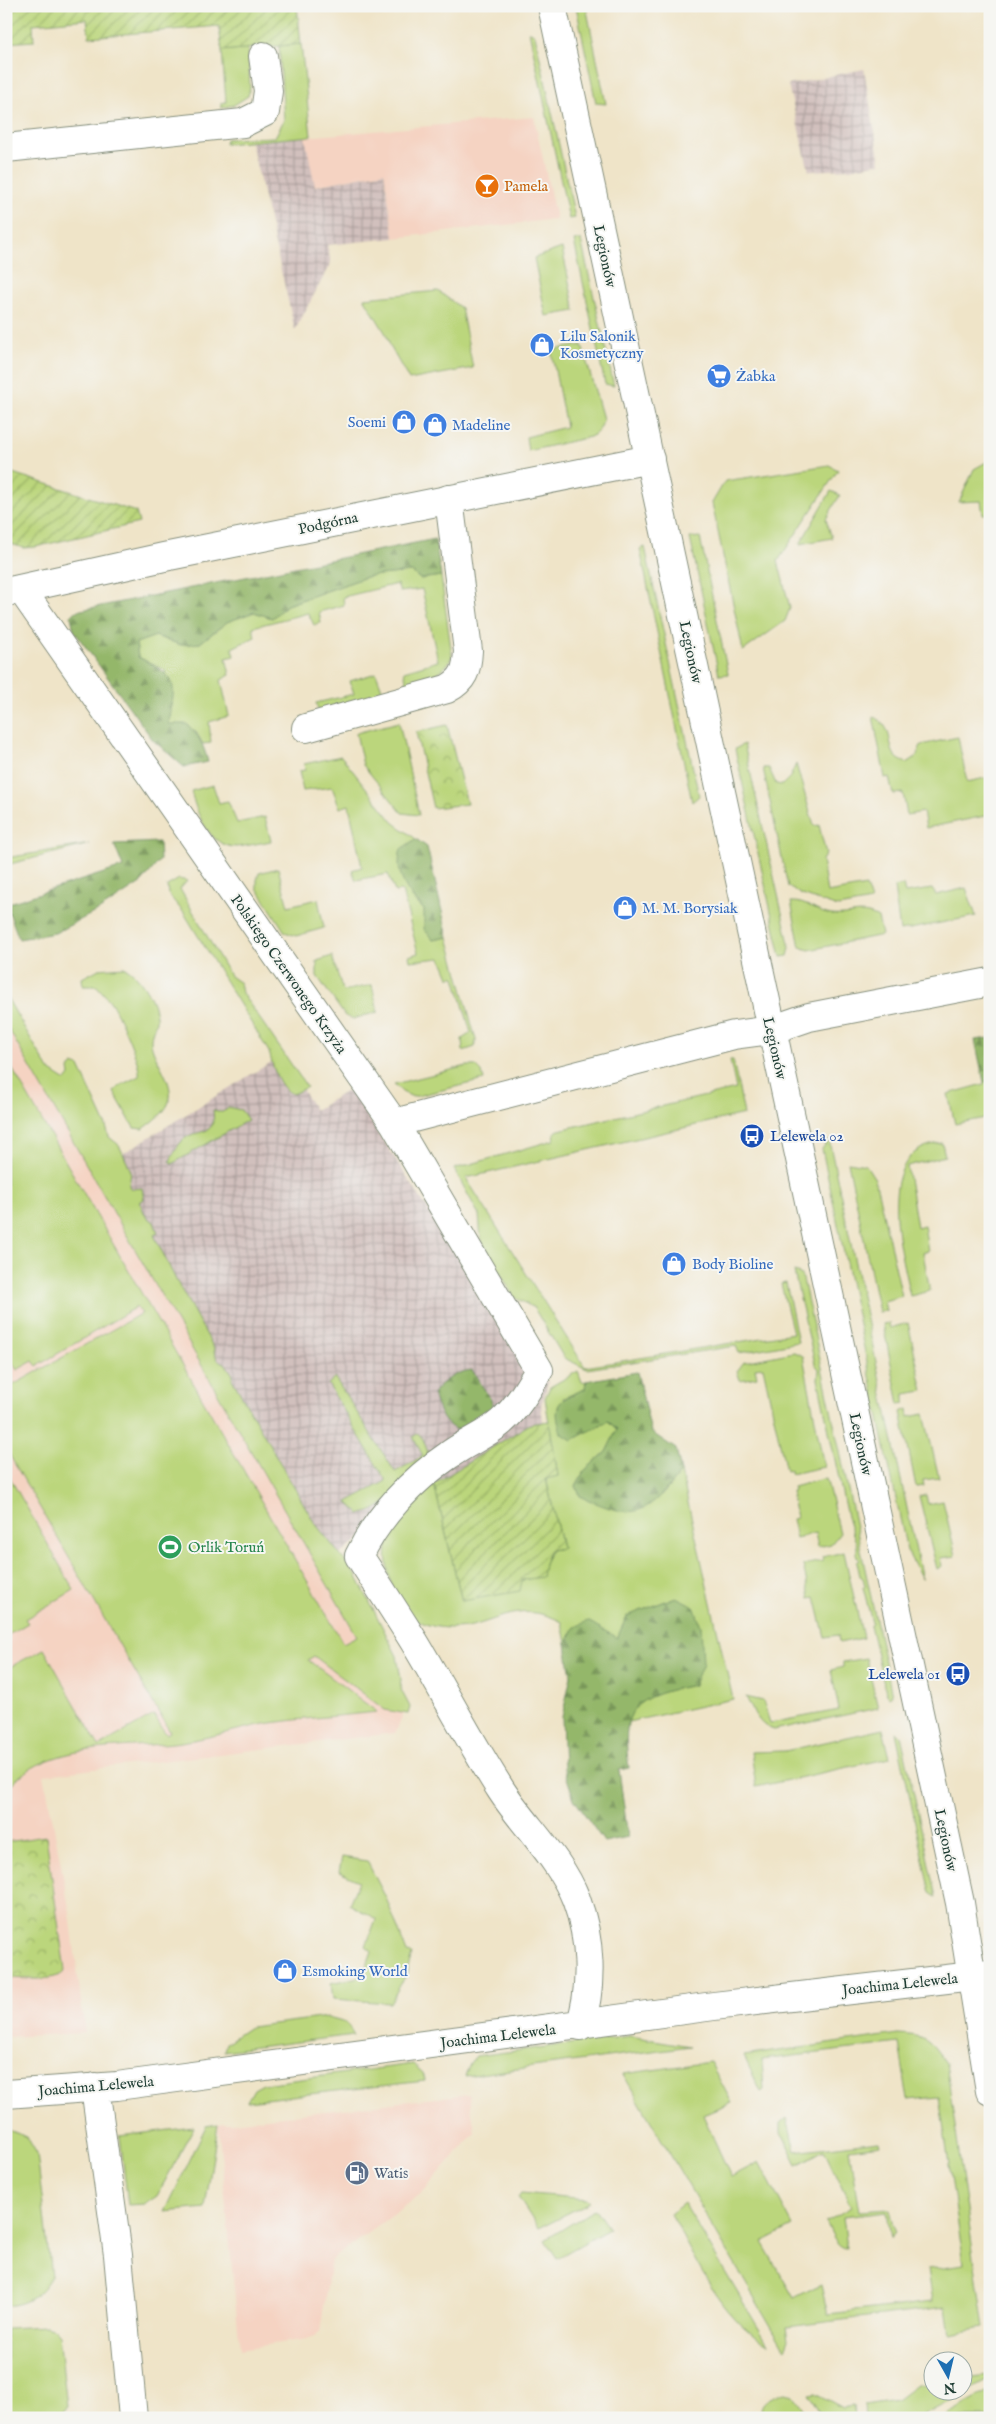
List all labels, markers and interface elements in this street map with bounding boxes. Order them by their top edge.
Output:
bar icon: Pamela [474,173,500,199]
place label: Pamela [504,177,549,196]
street label: Legionów [589,223,621,290]
place label: Lilu Salonik Kosmetyczny [560,327,644,363]
shop icon: Lilu Salonik Kosmetyczny [529,332,555,358]
supermarket icon: Żabka [706,363,732,389]
place label: Żabka [736,367,776,386]
shop icon: Soemi [391,409,417,435]
shop icon: Madeline [422,412,448,438]
place label: Soemi [348,413,386,432]
place label: Madeline [452,416,511,435]
street label: Podgórna [297,508,360,539]
street label: Legionów [675,619,707,686]
street label: Polskiego Czerwonego Krzyża [226,891,351,1058]
shop icon: M. M. Borysiak [612,895,638,921]
place label: M. M. Borysiak [642,899,739,918]
street label: Legionów [758,1015,791,1082]
bus stop icon: Lelewela 02 [739,1123,765,1149]
place label: Lelewela 02 [770,1127,844,1146]
shop icon: Body Bioline [661,1251,687,1277]
place label: Body Bioline [692,1255,774,1274]
street label: Legionów [845,1411,877,1478]
sports icon: Orlik Toruń [157,1534,183,1560]
place label: Orlik Toruń [188,1538,264,1557]
bus stop icon: Lelewela 01 [945,1661,971,1687]
place label: Lelewela 01 [868,1665,940,1684]
street label: Legionów [930,1807,962,1874]
shop icon: Esmoking World [272,1958,298,1984]
place label: Esmoking World [302,1962,409,1981]
street label: Joachima Lelewela [839,1969,959,2000]
street label: Joachima Lelewela [437,2020,557,2053]
street label: Joachima Lelewela [35,2072,155,2101]
fuel station icon: Watis [344,2160,370,2186]
place label: Watis [374,2164,408,2183]
north arrow [924,2352,974,2402]
text: N [942,2378,958,2398]

